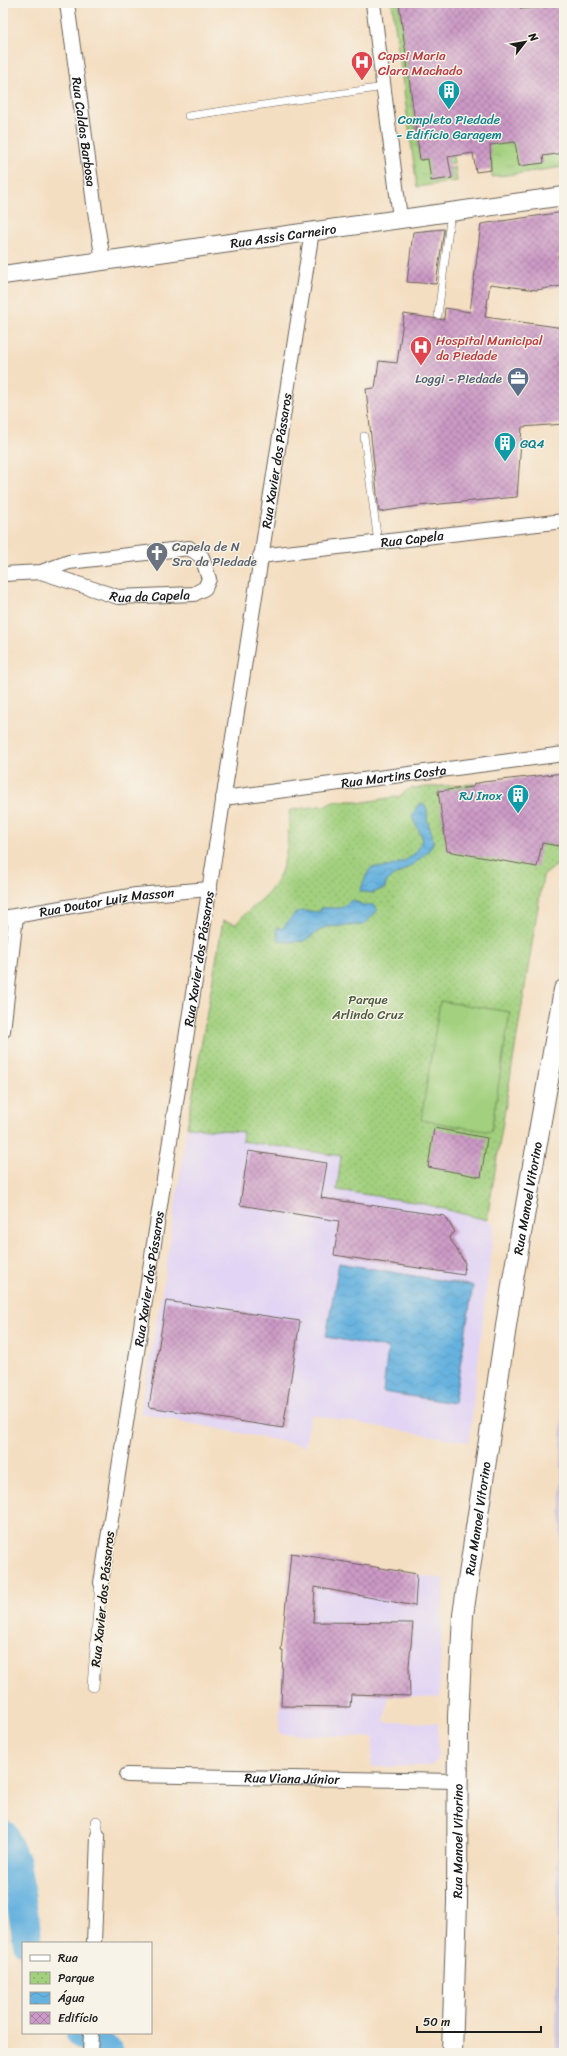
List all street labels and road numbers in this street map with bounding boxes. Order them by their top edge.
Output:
street label: Rua Caldas Barbosa [65,76,103,189]
street label: Rua Assis Carneiro [229,217,338,255]
street label: Rua Xavier dos Pássaros [255,391,299,530]
street label: Rua Capela [379,524,445,554]
street label: Rua da Capela [107,583,191,609]
street label: Rua Martins Costa [340,758,448,795]
street label: Rua Doutor Luiz Masson [37,881,175,924]
street label: Rua Xavier dos Pássaros [177,889,221,1028]
street label: Rua Manoel Vitorino [506,1139,549,1257]
street label: Rua Xavier dos Pássaros [127,1209,171,1348]
street label: Rua Manoel Vitorino [458,1459,498,1577]
street label: Rua Xavier dos Pássaros [84,1530,121,1668]
street label: Rua Viana Júnior [244,1766,340,1791]
street label: Rua Manoel Vitorino [446,1783,470,1898]

